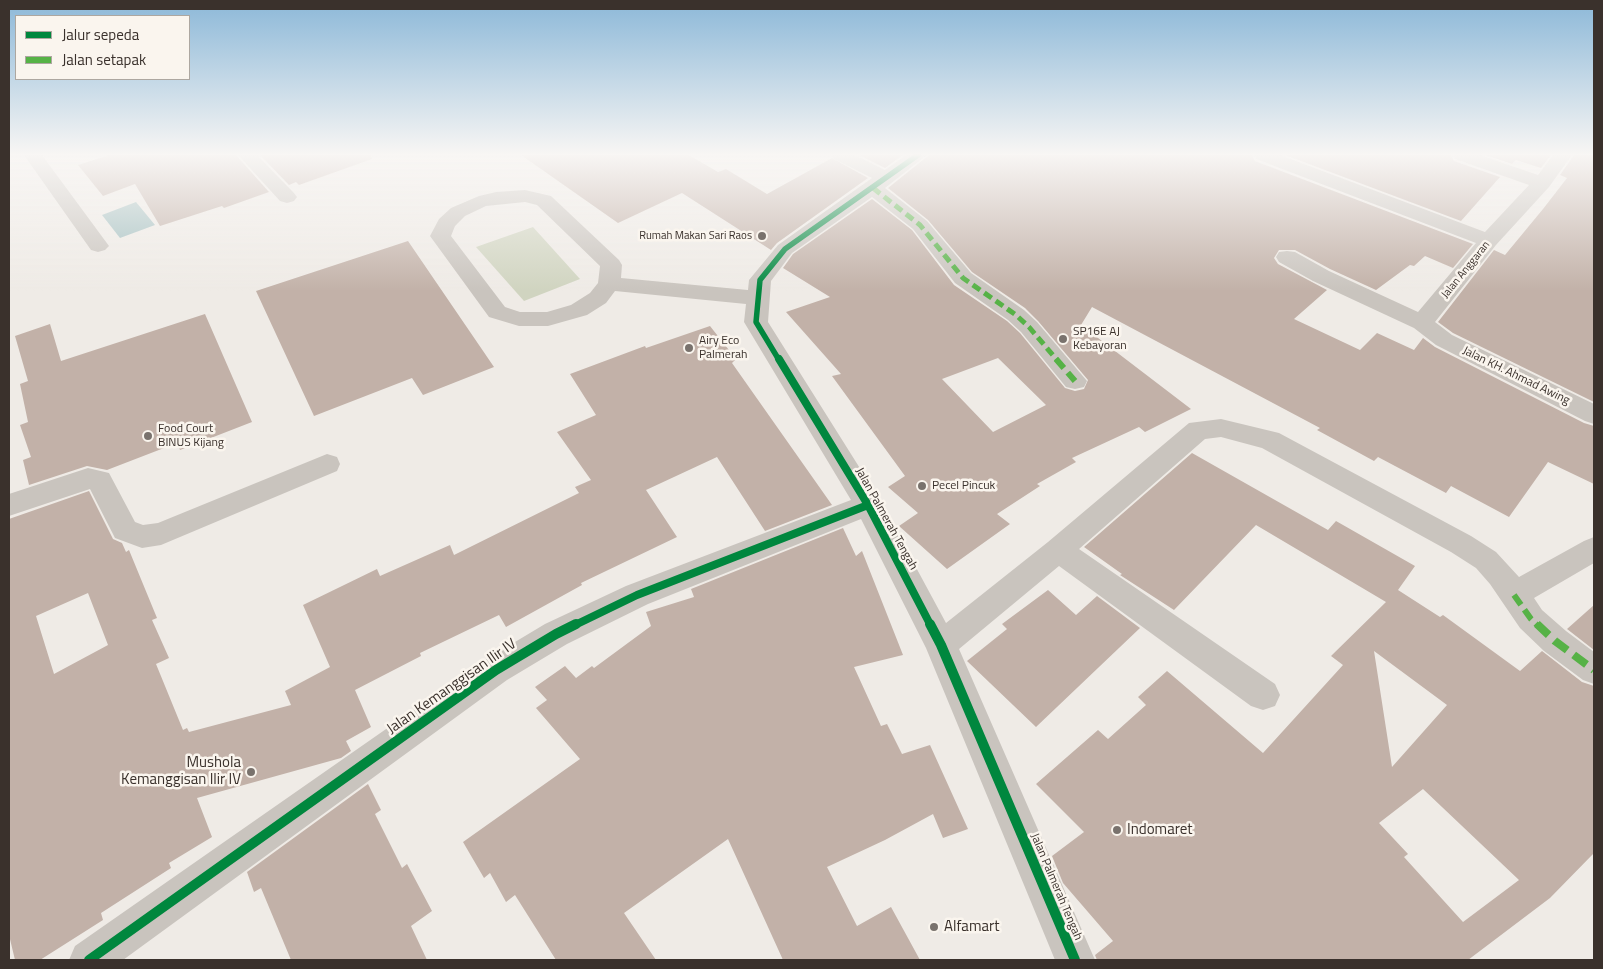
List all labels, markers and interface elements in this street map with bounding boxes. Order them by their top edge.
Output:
legend [15,15,190,80]
text: Jalur sepeda [62,23,139,46]
text: Jalan setapak [62,48,146,71]
place label: Rumah Makan Sari Raos [639,229,752,243]
marker: Rumah Makan Sari Raos [756,230,768,242]
street label: Jalan Anggaran [1439,239,1493,301]
place label: SP16E AJ Kebayoran [1073,325,1127,353]
marker: SP16E AJ Kebayoran [1057,333,1069,345]
place label: Airy Eco Palmerah [699,334,748,362]
marker: Airy Eco Palmerah [683,342,695,354]
street label: Jalan KH. Ahmad Awing [1460,344,1572,408]
place label: Food Court BINUS Kijang [158,422,224,450]
marker: Food Court BINUS Kijang [142,430,154,442]
street label: Jalan Palmerah Tengah [852,465,920,573]
place label: Pecel Pincuk [932,479,995,493]
marker: Pecel Pincuk [916,480,928,492]
street label: Jalan Kemanggisan Ilir IV [384,635,520,739]
place label: Mushola Kemanggisan Ilir IV [121,754,241,789]
marker: Mushola Kemanggisan Ilir IV [245,766,257,778]
place label: Indomaret [1127,821,1192,839]
marker: Indomaret [1111,824,1123,836]
street label: Jalan Palmerah Tengah [1027,831,1085,943]
place label: Alfamart [944,918,999,936]
marker: Alfamart [928,921,940,933]

